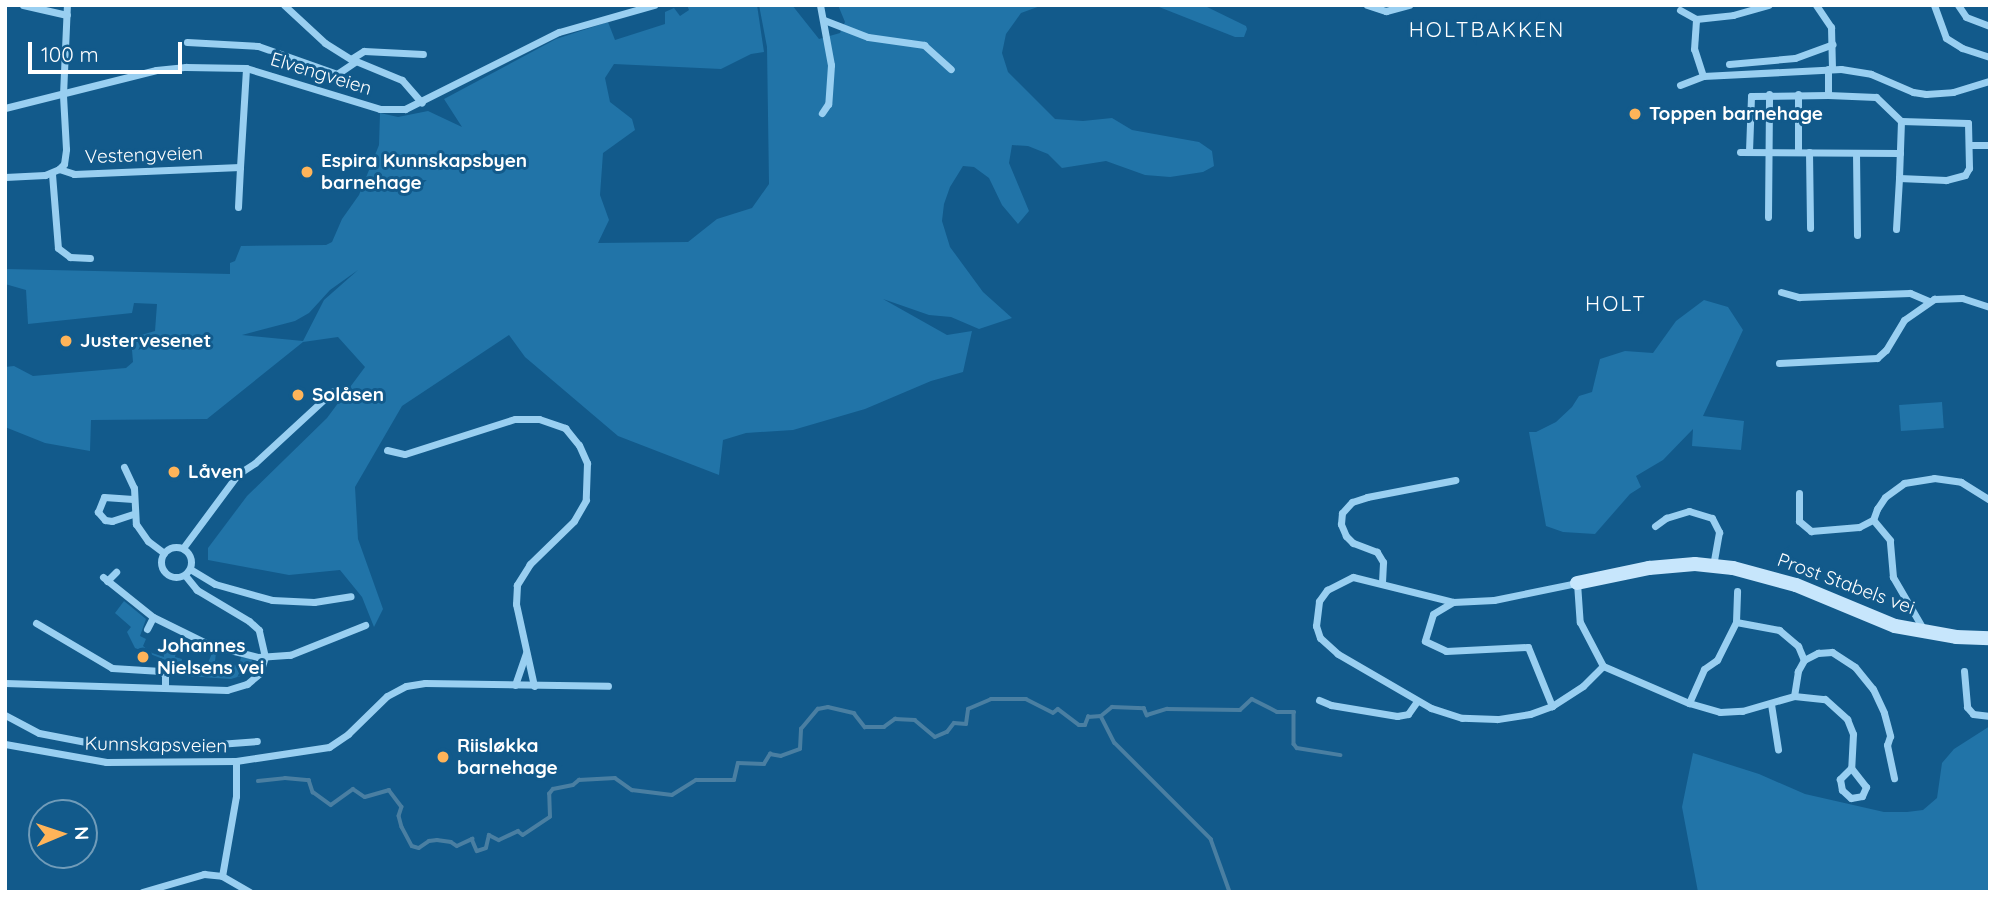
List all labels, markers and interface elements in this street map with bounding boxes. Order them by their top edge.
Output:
district label: HOLTBAKKEN [1410,16,1564,42]
scale bar [32,28,186,72]
text: 100 m [41,41,99,67]
street label: Elvengveien [268,48,374,100]
place label: Toppen barnehage [1649,103,1823,125]
marker: Toppen barnehage [1627,106,1643,122]
street label: Vestengveien [85,142,203,168]
place label: Espira Kunnskapsbyen barnehage [321,150,527,194]
marker: Espira Kunnskapsbyen barnehage [299,164,315,180]
district label: HOLT [1586,290,1646,316]
place label: Justervesenet [80,330,211,352]
marker: Justervesenet [58,333,74,349]
place label: Solåsen [312,384,384,406]
marker: Solåsen [290,387,306,403]
place label: Låven [188,461,243,483]
marker: Låven [166,464,182,480]
street label: Prost Stabels vei [1774,549,1918,619]
place label: Johannes Nielsens vei [157,635,264,679]
marker: Johannes Nielsens vei [135,649,151,665]
street label: Kunnskapsveien [84,732,228,758]
place label: Riisløkka barnehage [457,735,558,779]
marker: Riisløkka barnehage [435,749,451,765]
north arrow [28,799,98,869]
text: N [70,826,94,841]

